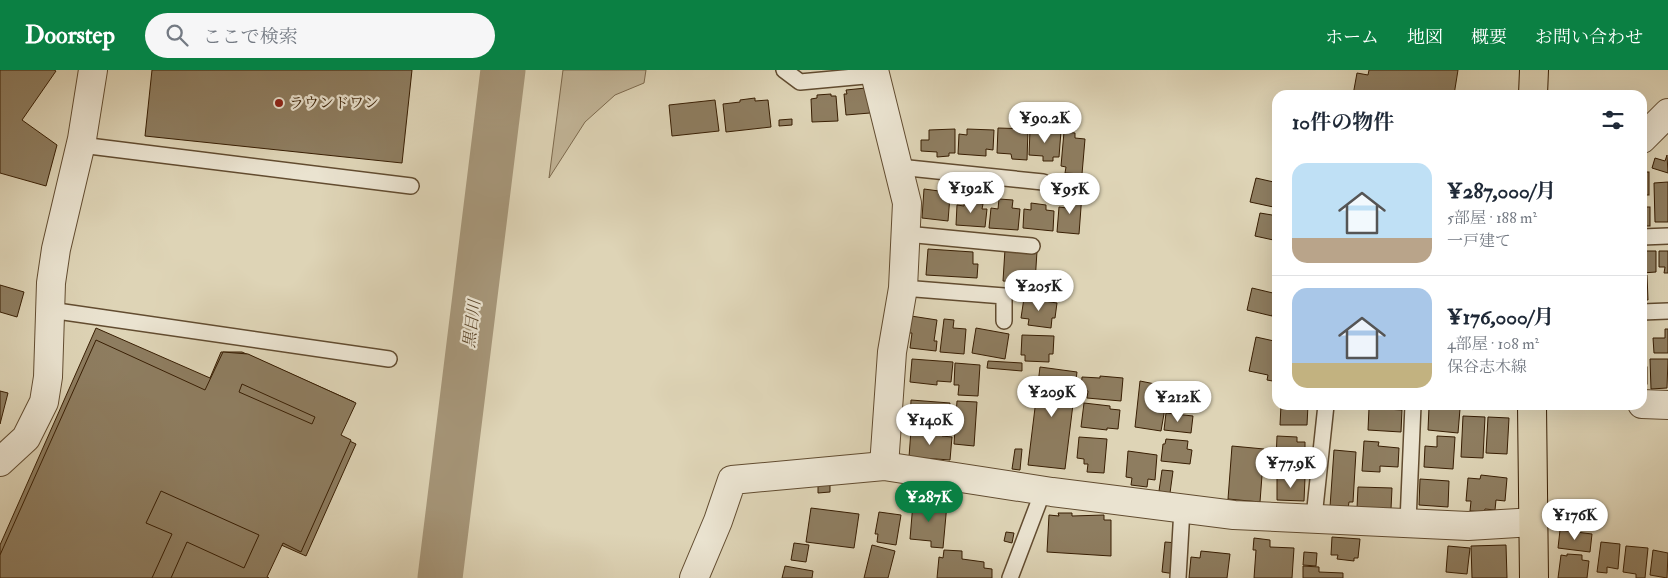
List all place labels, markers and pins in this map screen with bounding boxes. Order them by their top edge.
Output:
place label: ラウンドワン [289,94,379,113]
marker: ラウンドワン [273,97,285,109]
pin: ¥90.2K [1004,102,1086,144]
pin: ¥192K [936,172,1006,214]
pin: ¥95K [1040,172,1100,215]
pin: ¥205K [1004,270,1074,312]
pin: ¥209K [1017,376,1087,418]
pin: ¥212K [1143,380,1213,423]
pin: ¥140K [895,404,965,446]
pin: ¥77.9K [1250,446,1332,489]
pin: ¥287K [894,480,964,523]
pin: ¥176K [1540,498,1610,541]

